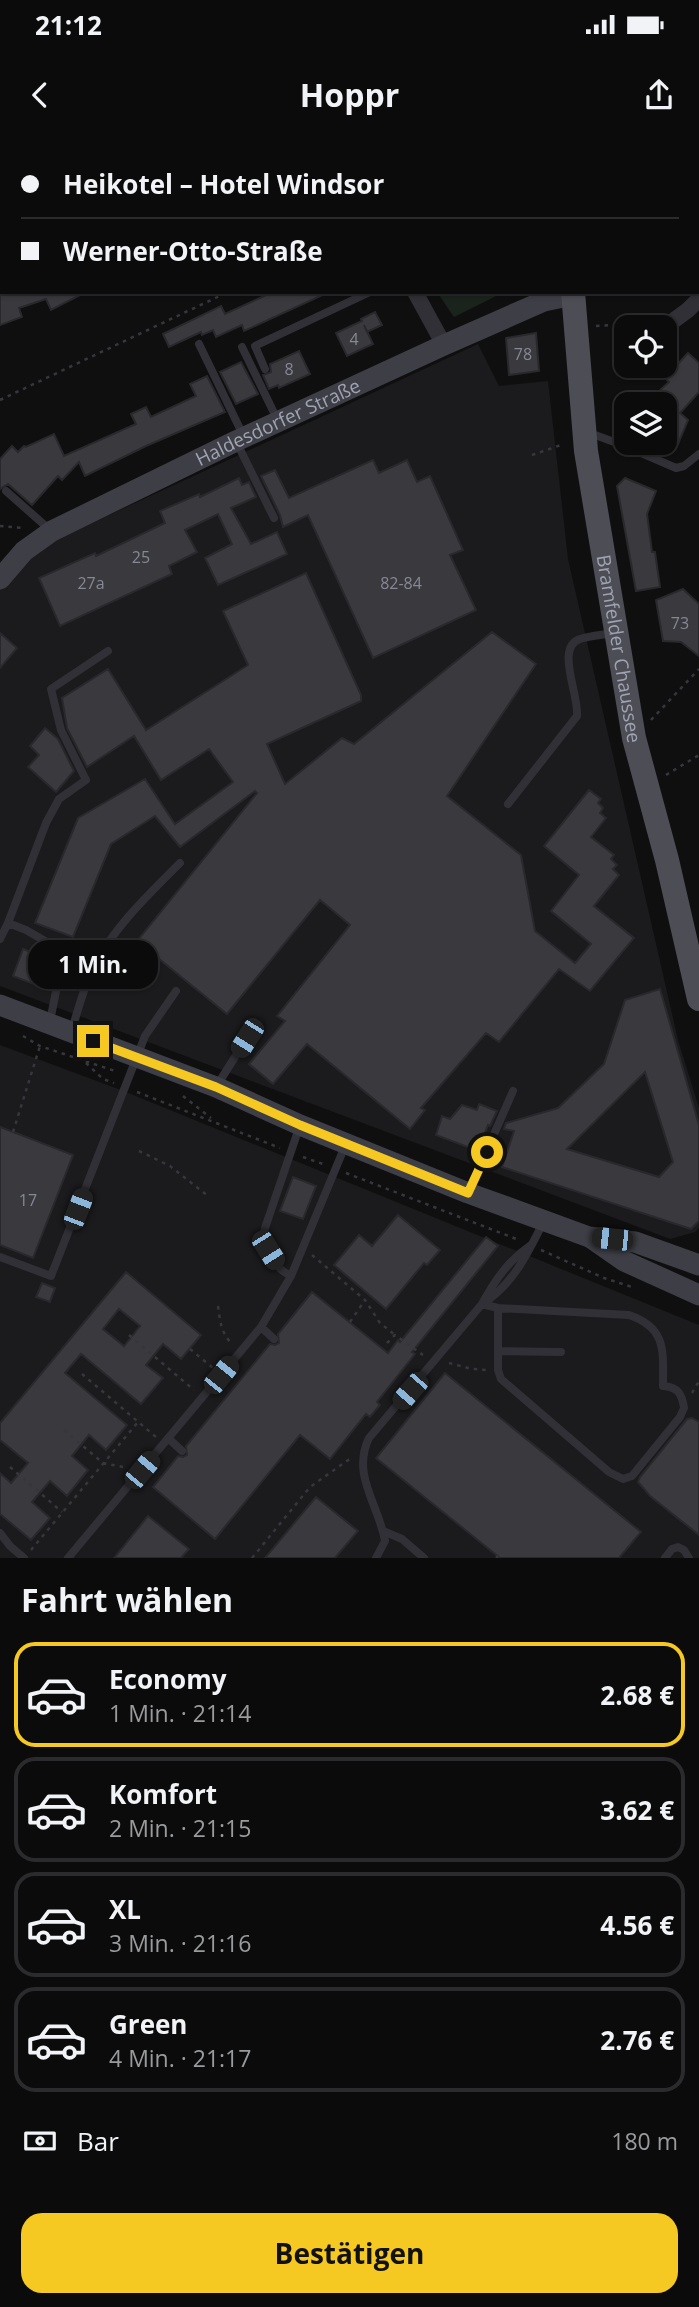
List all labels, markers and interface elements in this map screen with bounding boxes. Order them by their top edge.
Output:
text: 21:12 [35,7,102,43]
text: Hoppr [300,73,399,116]
icon: back [21,76,59,114]
icon: share [640,76,678,114]
text: Heikotel – Hotel Windsor [63,166,384,202]
text: Werner-Otto-Straße [63,233,323,269]
map controls [614,315,677,455]
button: locate [614,315,677,378]
house number: 4 [349,328,359,350]
house number: 78 [514,343,532,365]
house number: 8 [284,358,294,380]
street label: Haldesdorfer Straße [191,372,365,472]
button: layers [614,392,677,455]
house number: 25 [132,546,150,568]
street label: Bramfelder Chaussee [591,553,648,745]
house number: 27a [77,572,105,594]
house number: 82-84 [380,572,422,594]
house number: 73 [671,612,689,634]
callout: 1 Min. [28,940,158,988]
text: 1 Min. [58,948,128,980]
car [227,1015,268,1061]
route end [77,1025,109,1057]
route start [471,1136,503,1168]
car [61,1186,96,1232]
house number: 17 [19,1189,37,1211]
car [591,1226,634,1252]
car [248,1227,289,1273]
car [200,1352,243,1398]
car [389,1368,432,1414]
car [121,1447,164,1493]
text: Fahrt wählen [21,1578,233,1621]
text: Economy [109,1661,227,1697]
icon: car [25,1663,88,1726]
text: 2.68 € [600,1677,674,1713]
text: 1 Min. · 21:14 [109,1697,251,1729]
text: Komfort [109,1776,217,1812]
icon: car [25,1778,88,1841]
text: 3.62 € [600,1792,674,1828]
text: 2 Min. · 21:15 [109,1812,251,1844]
text: XL [109,1891,141,1927]
icon: car [25,1893,88,1956]
text: 4.56 € [600,1907,674,1943]
text: 3 Min. · 21:16 [109,1927,251,1959]
text: Green [109,2006,187,2042]
icon: car [25,2008,88,2071]
text: 2.76 € [600,2022,674,2058]
text: 4 Min. · 21:17 [109,2042,251,2074]
icon: cash [21,2122,59,2160]
text: Bar [77,2123,119,2159]
text: 180 m [611,2125,678,2157]
button: Bestätigen [21,2213,678,2293]

